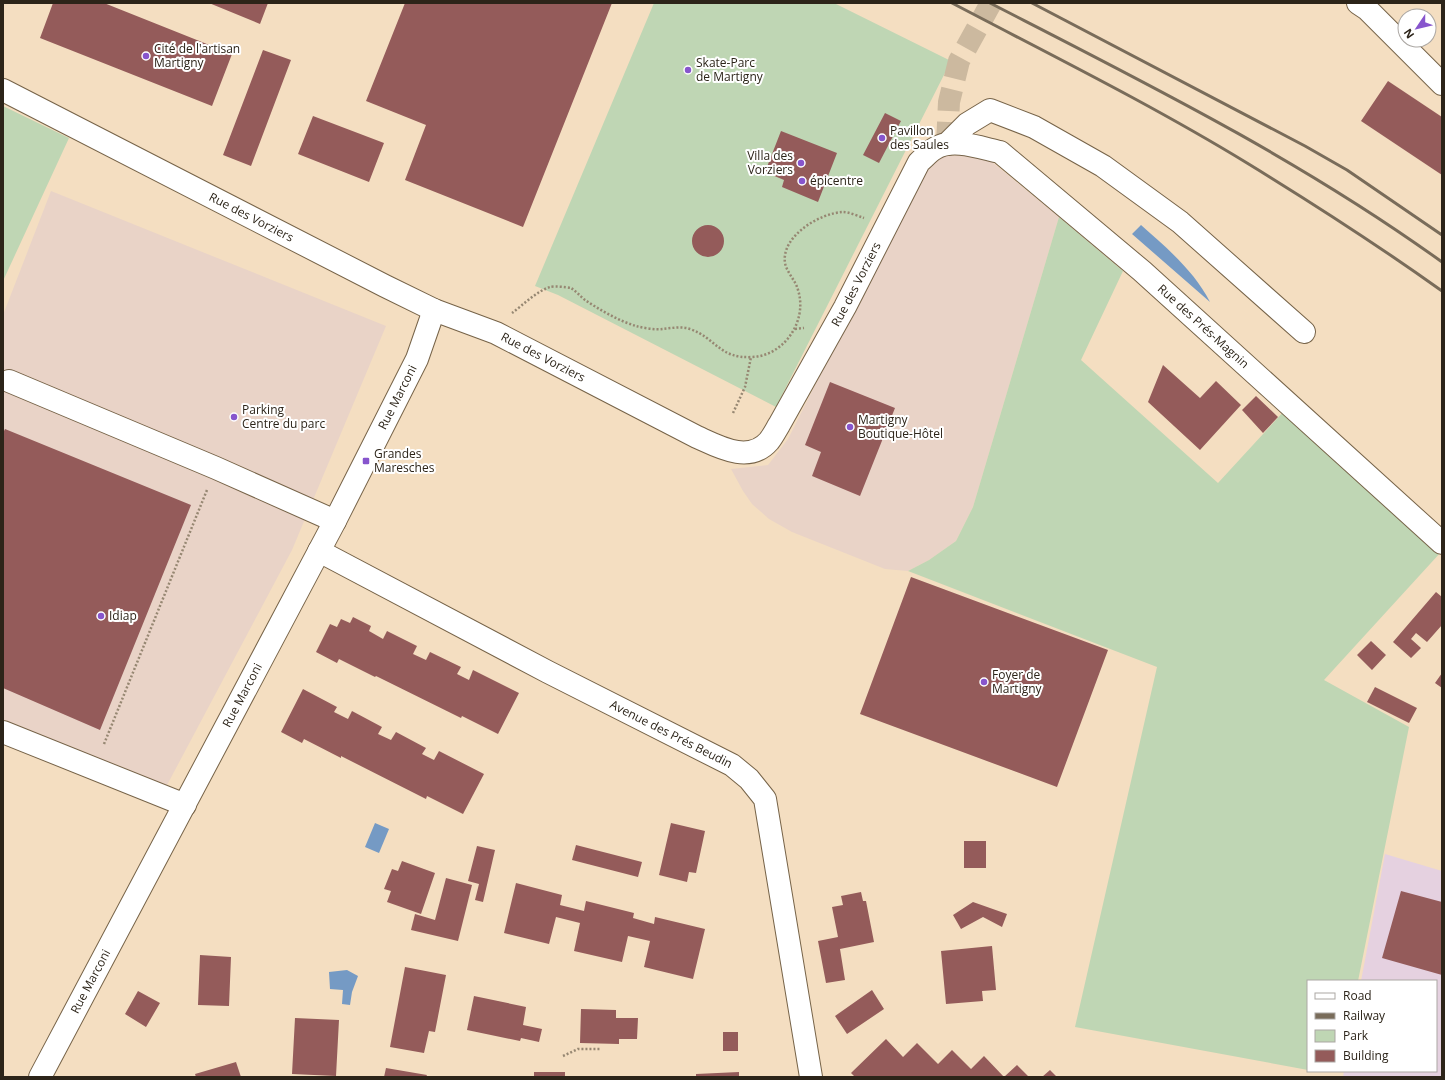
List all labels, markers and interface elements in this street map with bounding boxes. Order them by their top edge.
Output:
north arrow [1397,8,1437,48]
text: N [1400,26,1417,42]
place label: Cité de l'artisan Martigny [154,40,240,71]
marker: Cité de l'artisan Martigny [141,51,151,61]
place label: Skate-Parc de Martigny [696,54,764,85]
marker: Skate-Parc de Martigny [683,65,693,75]
place label: Pavillon des Saules [890,122,949,153]
marker: Pavillon des Saules [877,133,887,143]
place label: Villa des Vorziers [747,147,793,178]
marker: Villa des Vorziers [796,158,806,168]
place label: épicentre [810,172,863,189]
marker: épicentre [797,176,807,186]
street label: Rue des Vorziers [206,188,297,246]
street label: Rue des Vorziers [827,239,885,329]
street label: Rue des Prés-Magnin [1154,280,1253,372]
street label: Rue des Vorziers [498,328,589,386]
street label: Rue Marconi [374,362,421,432]
place label: Parking Centre du parc [242,401,325,432]
place label: Martigny Boutique-Hôtel [858,411,943,442]
marker: Parking Centre du parc [229,412,239,422]
marker: Martigny Boutique-Hôtel [845,422,855,432]
place label: Grandes Maresches [374,445,435,476]
marker: Grandes Maresches [361,456,371,466]
place label: Idiap [109,607,137,624]
marker: Idiap [96,611,106,621]
street label: Rue Marconi [218,660,266,730]
place label: Foyer de Martigny [992,666,1043,697]
marker: Foyer de Martigny [979,677,989,687]
street label: Avenue des Prés Beudin [607,696,736,772]
street label: Rue Marconi [66,946,114,1016]
legend [1307,980,1437,1072]
text: Road [1343,987,1372,1004]
text: Railway [1343,1007,1386,1024]
text: Park [1343,1027,1369,1044]
text: Building [1343,1047,1389,1064]

